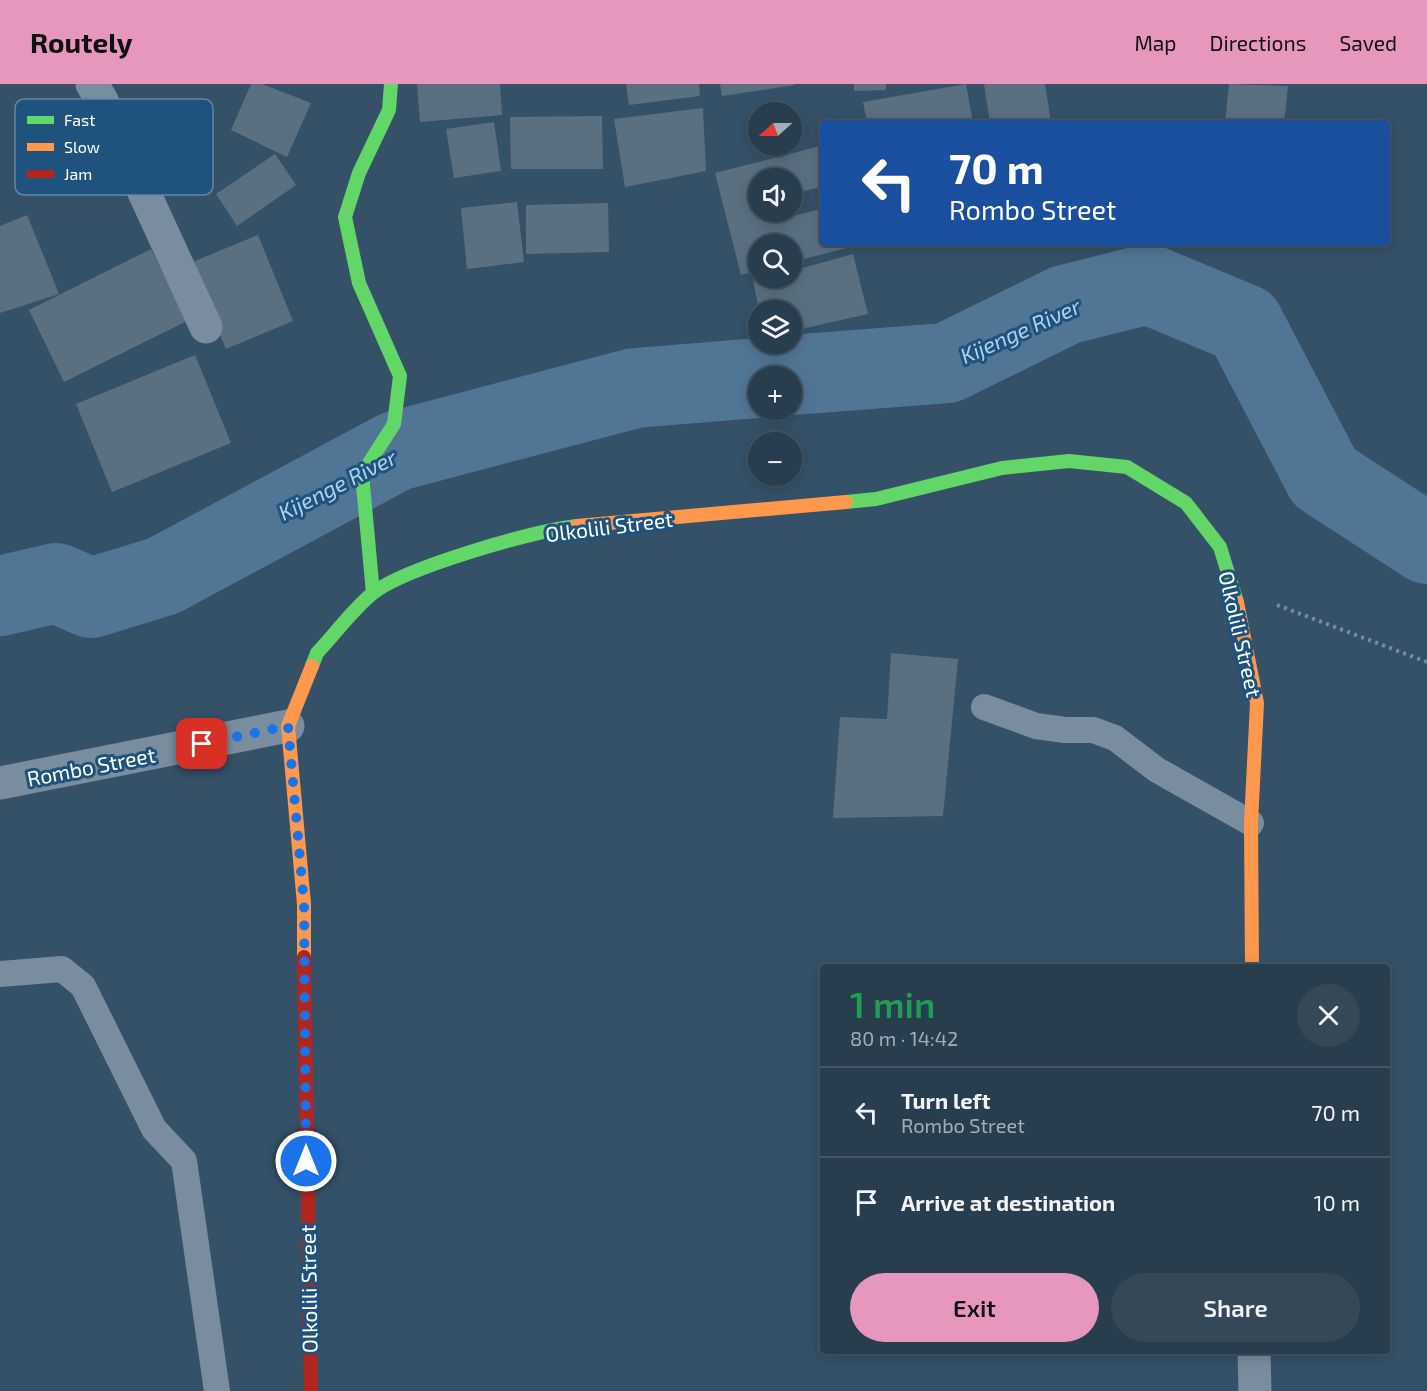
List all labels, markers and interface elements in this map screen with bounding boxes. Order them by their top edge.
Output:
text: Routely [30,25,133,59]
text: Map [1134,30,1177,55]
text: Directions [1210,30,1306,55]
text: Saved [1339,30,1397,55]
legend [15,99,213,195]
north arrow [748,102,802,156]
map controls [748,102,802,486]
text: Fast [64,110,95,129]
text: Slow [64,137,100,156]
text: 70 m [949,142,1044,192]
icon: left [850,144,928,222]
text: Jam [64,164,92,183]
button: sound [748,168,802,222]
text: Rombo Street [949,193,1116,225]
button: search [748,234,802,288]
water label: Kijenge River [956,291,1086,369]
button: layers [748,300,802,354]
button: + [748,366,802,420]
button: − [748,432,802,486]
water label: Kijenge River [274,443,402,526]
street label: Olkolili Street [544,506,674,546]
street label: Olkolili Street [1214,569,1268,699]
pin [176,718,227,769]
icon: arrive [185,727,218,760]
street label: Rombo Street [25,741,157,791]
text: 1 min [850,982,935,1025]
button: close [1297,984,1360,1047]
text: 80 m · 14:42 [850,1026,958,1050]
text: Turn left [901,1087,990,1113]
icon: left [850,1096,883,1129]
text: 70 m [1311,1099,1360,1125]
text: Rombo Street [901,1113,1025,1137]
position arrow [274,1129,338,1193]
icon: arrive [850,1186,883,1219]
text: Arrive at destination [901,1189,1115,1215]
text: 10 m [1314,1189,1360,1215]
street label: Olkolili Street [294,1225,322,1353]
button: Exit [850,1273,1099,1342]
button: Share [1111,1273,1360,1342]

